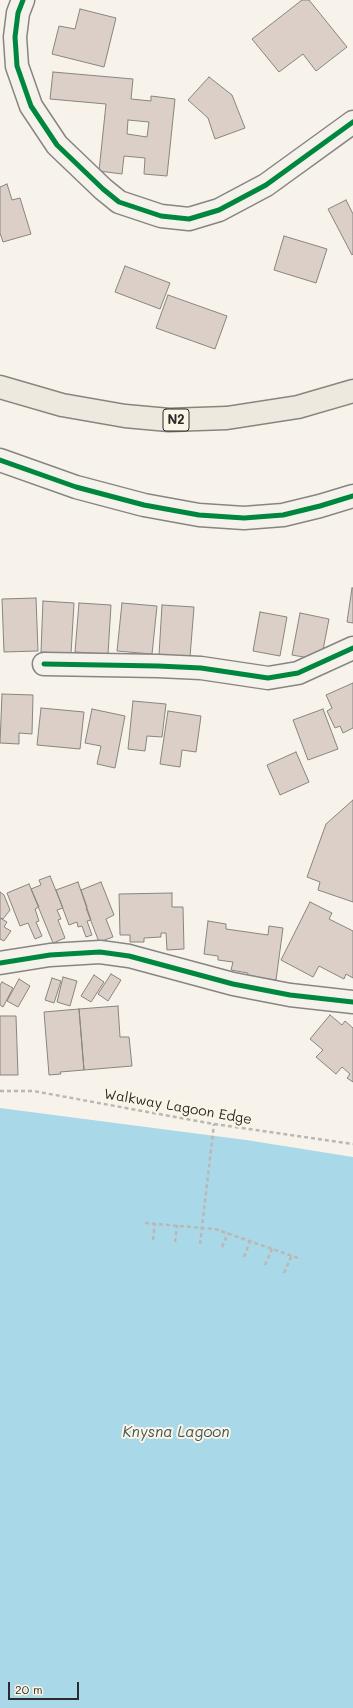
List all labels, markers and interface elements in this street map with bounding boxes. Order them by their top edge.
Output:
road number: N2 [163,409,189,431]
street label: Walkway Lagoon Edge [103,1086,253,1128]
water label: Knysna Lagoon [122,1423,230,1441]
scale bar [10,1674,81,1700]
text: 20 m [15,1681,43,1697]

